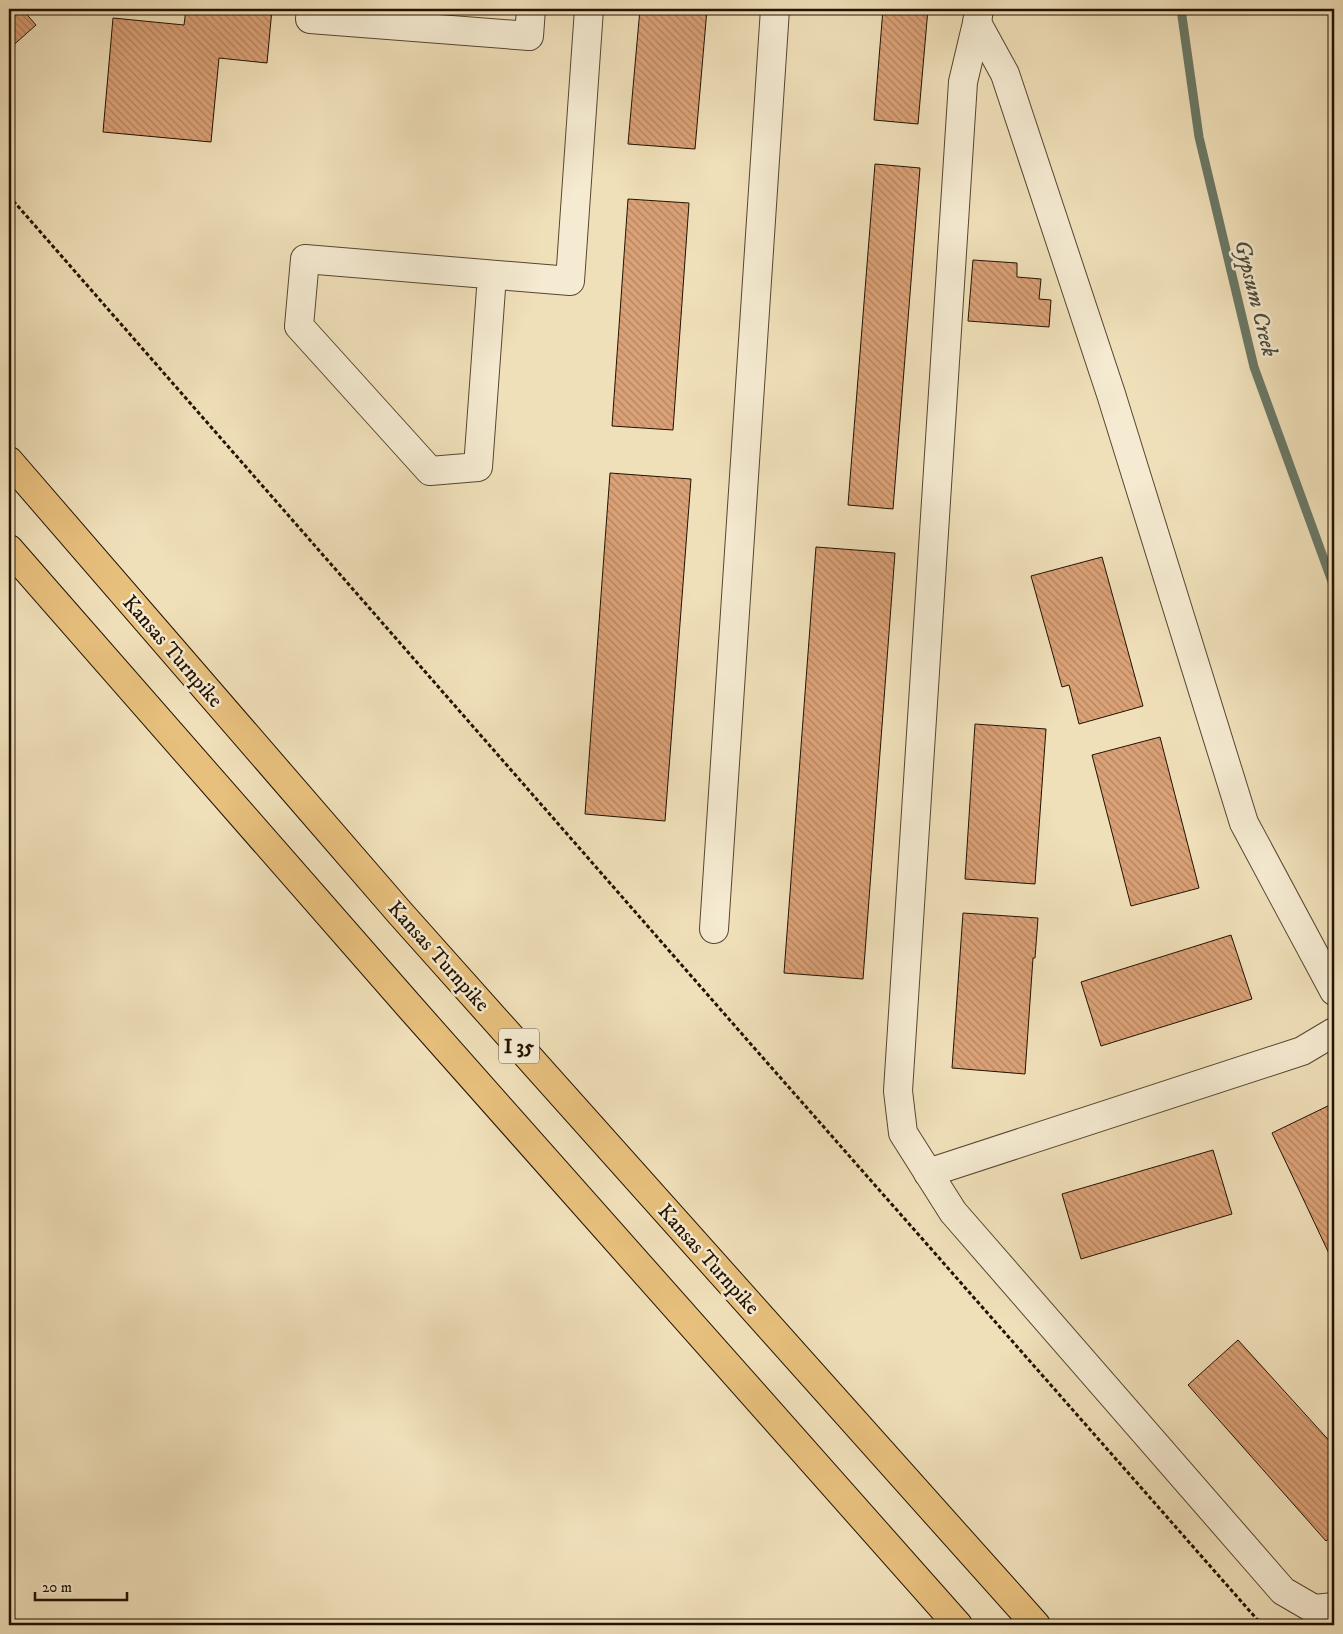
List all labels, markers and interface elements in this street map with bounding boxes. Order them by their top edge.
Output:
water label: Gypsum Creek [1228,237,1283,360]
street label: Kansas Turnpike [116,590,228,713]
street label: Kansas Turnpike [382,896,495,1018]
road number: I 35 [499,1028,539,1064]
street label: Kansas Turnpike [652,1199,765,1321]
scale bar [35,1569,128,1601]
text: 20 m [42,1578,72,1597]

